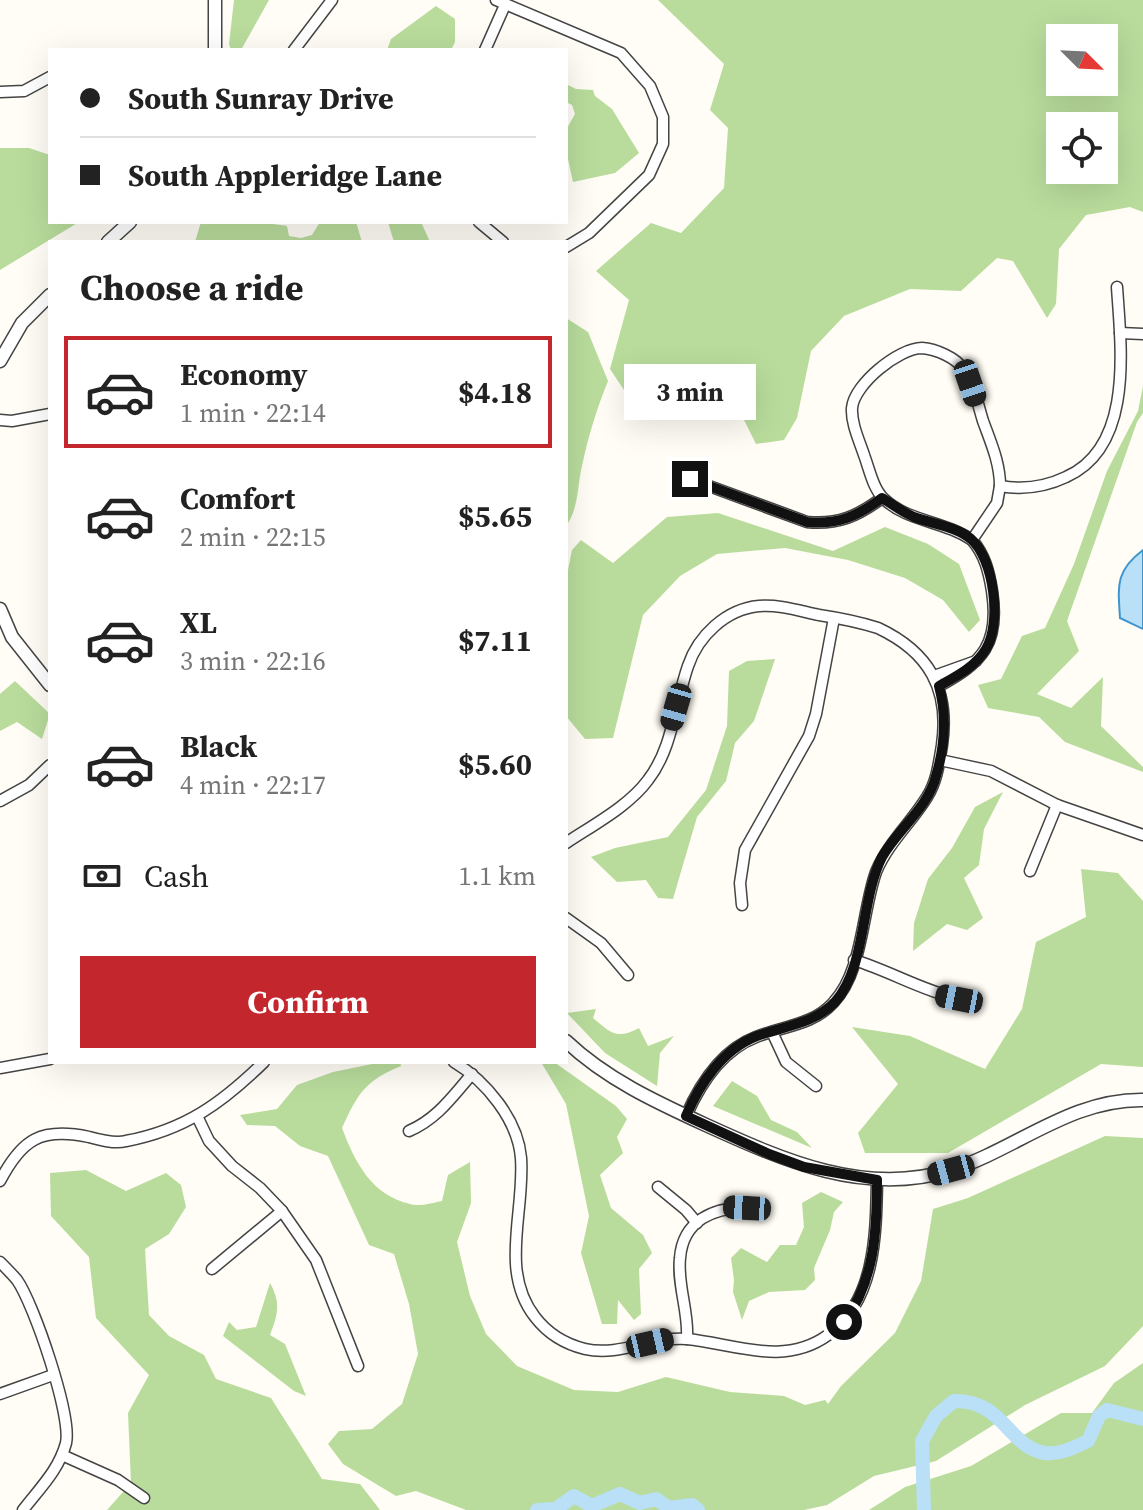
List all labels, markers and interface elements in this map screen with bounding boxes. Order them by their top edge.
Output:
north arrow [1046,24,1118,96]
map controls [1046,24,1118,184]
text: South Sunray Drive [128,78,394,119]
button: locate [1046,112,1118,184]
text: South Appleridge Lane [128,155,442,196]
text: Choose a ride [80,263,303,312]
text: Economy [180,354,308,395]
icon: car [84,356,156,428]
car [951,356,989,410]
callout: 3 min [624,363,756,419]
text: $4.18 [458,372,532,413]
text: 3 min [656,374,724,410]
text: 1 min · 22:14 [180,395,326,431]
route end [672,461,708,497]
text: Comfort [180,478,295,519]
icon: car [84,480,156,552]
text: $5.65 [458,496,532,537]
text: 2 min · 22:15 [180,519,326,555]
text: XL [180,602,217,643]
icon: car [84,604,156,676]
text: $7.11 [458,620,532,661]
text: 3 min · 22:16 [180,643,326,679]
car [658,681,694,733]
text: Black [180,726,257,767]
icon: car [84,728,156,800]
text: $5.60 [458,744,532,785]
text: 4 min · 22:17 [180,767,326,803]
icon: cash [80,854,124,898]
text: Cash [144,856,209,897]
text: 1.1 km [458,858,536,894]
button: Confirm [80,956,536,1048]
car [933,983,985,1015]
car [925,1152,977,1188]
car [722,1195,772,1221]
route start [826,1304,862,1340]
car [624,1326,676,1360]

